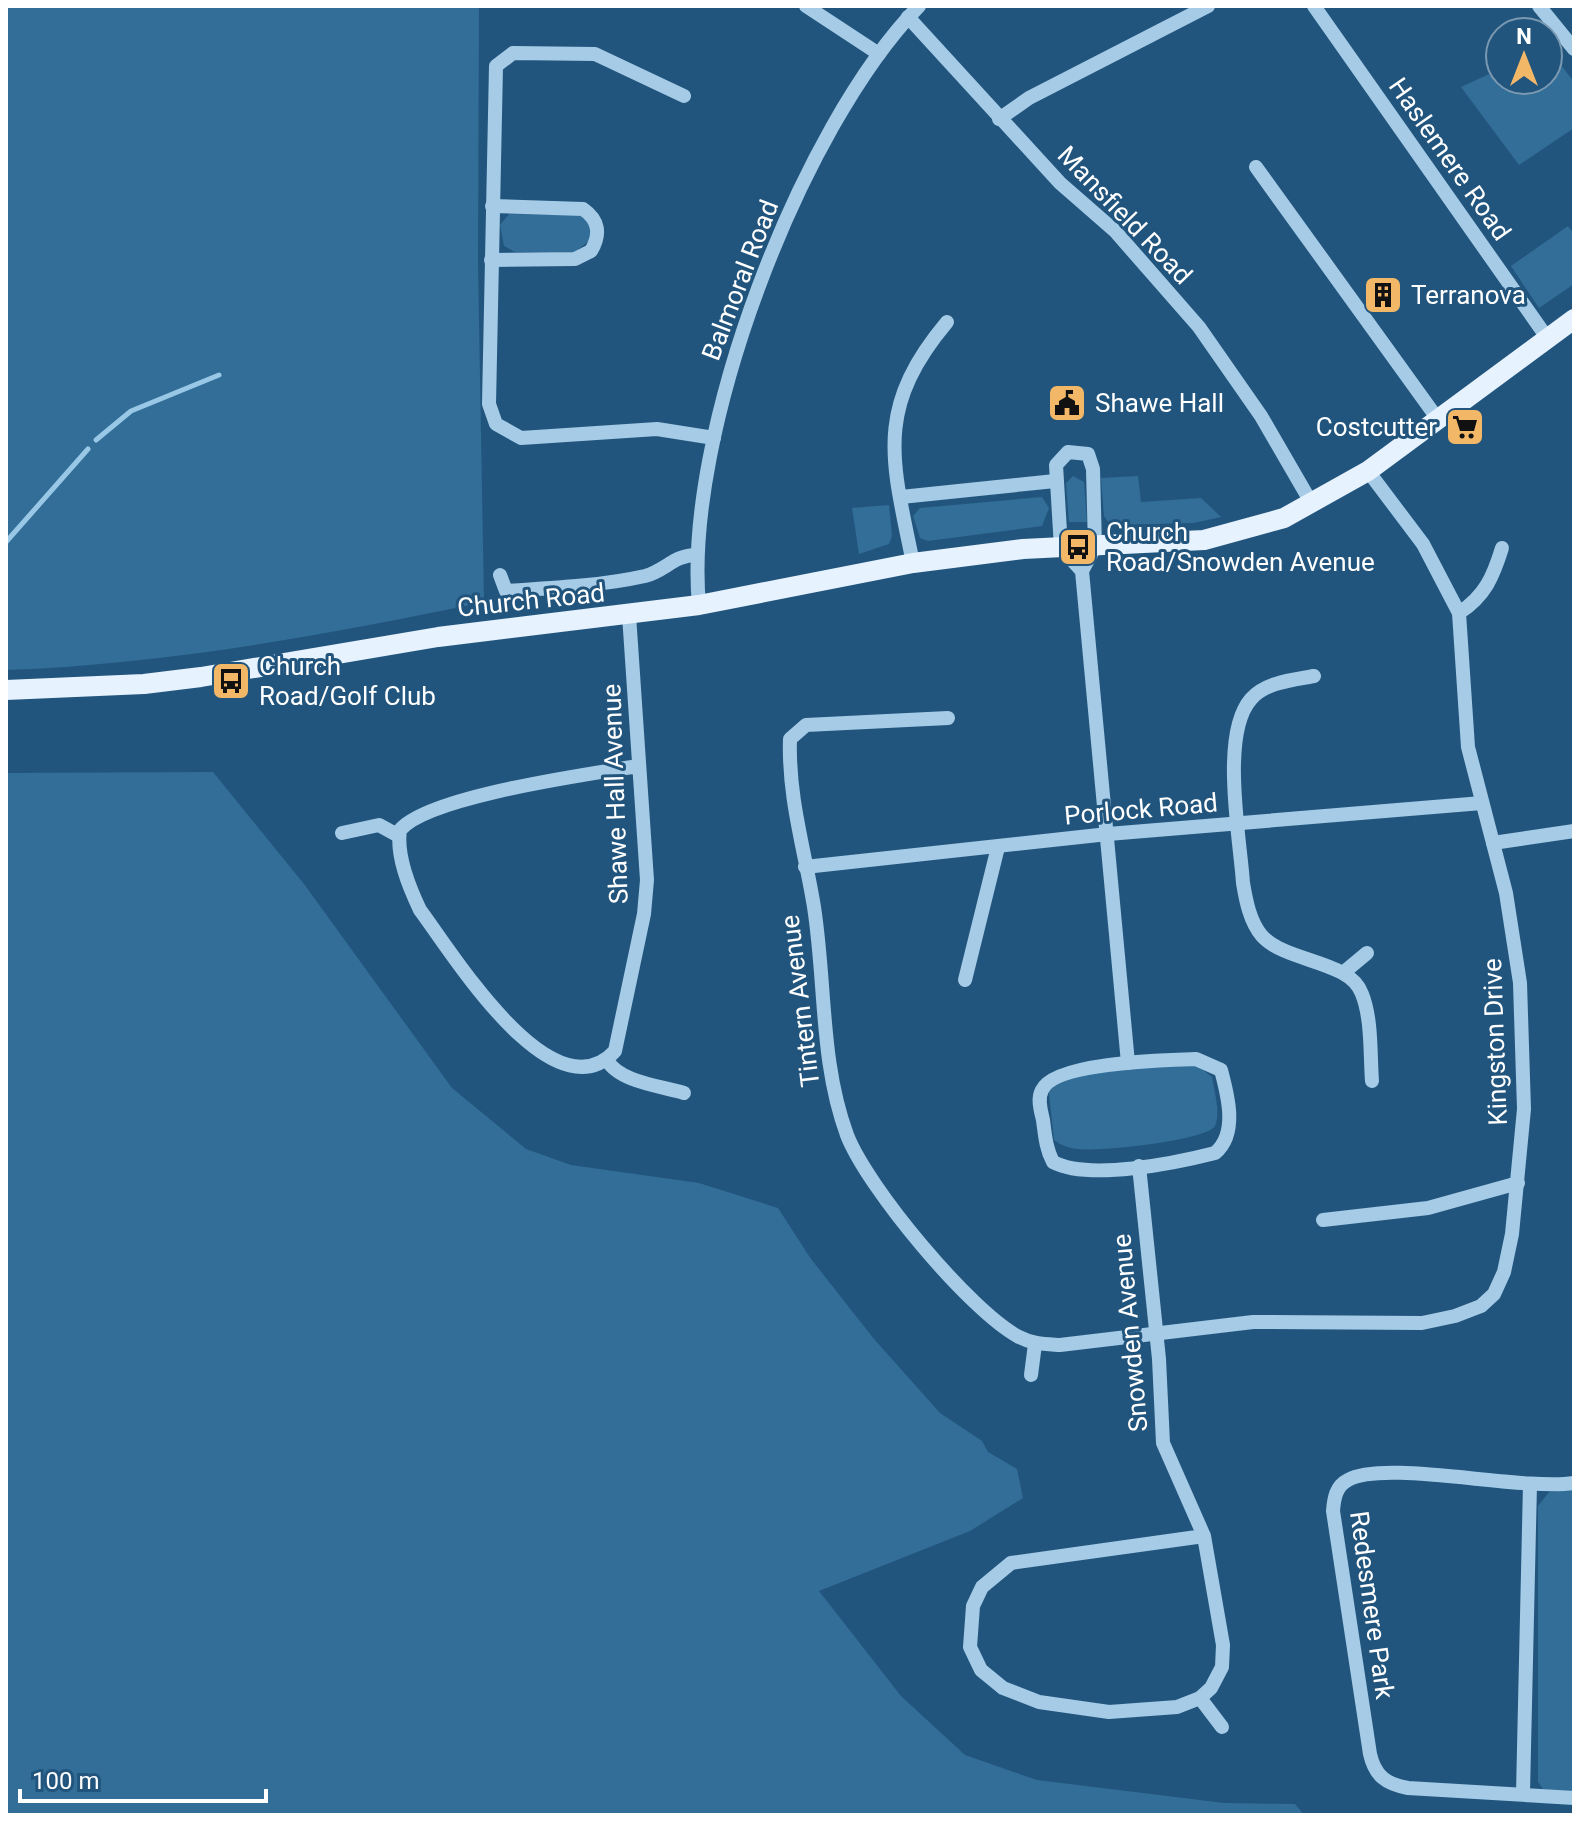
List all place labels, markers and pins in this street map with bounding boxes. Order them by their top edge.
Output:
building icon: Terranova [1362,274,1404,316]
place label: Terranova [1411,280,1526,310]
public building icon: Shawe Hall [1046,382,1088,424]
place label: Shawe Hall [1095,388,1224,418]
supermarket icon: Costcutter [1444,406,1486,448]
place label: Costcutter [1316,412,1437,442]
place label: Church Road/Snowden Avenue [1106,517,1375,577]
bus stop icon: Church Road/Snowden Avenue [1057,526,1099,568]
place label: Church Road/Golf Club [259,651,436,711]
bus stop icon: Church Road/Golf Club [210,660,252,702]

